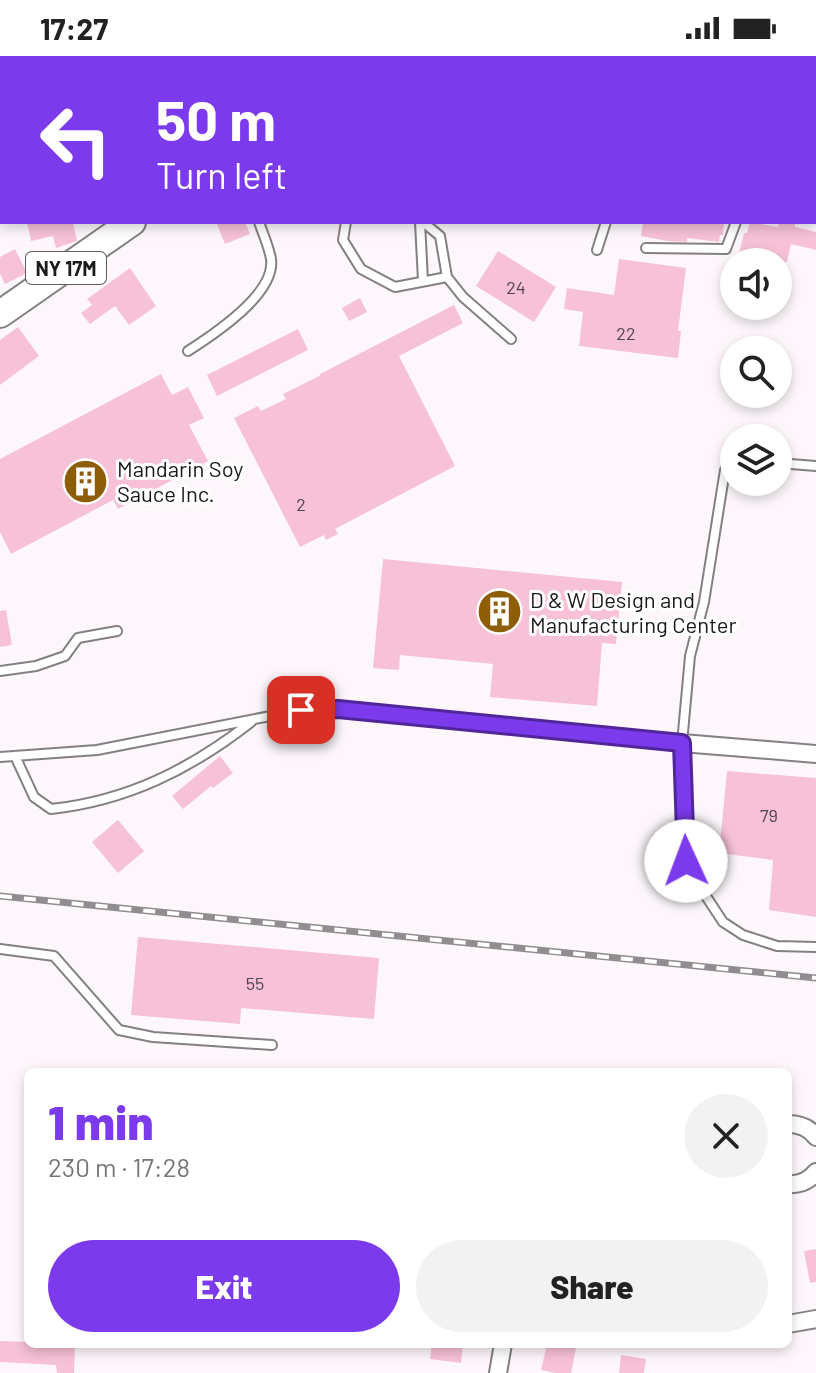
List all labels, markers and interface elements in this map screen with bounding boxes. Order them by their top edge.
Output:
text: 17:27 [40,10,108,46]
text: 50 m [156,85,276,152]
icon: left [24,88,128,192]
text: Turn left [156,153,287,196]
map controls [720,248,792,496]
button: sound [720,248,792,320]
road number: NY 17M [26,252,106,284]
house number: 24 [506,276,526,298]
house number: 22 [616,322,636,344]
button: search [720,336,792,408]
button: layers [720,424,792,496]
place label: Mandarin Soy Sauce Inc. [117,455,243,506]
building icon: Mandarin Soy Sauce Inc. [62,457,110,505]
house number: 2 [296,493,306,515]
place label: D & W Design and Manufacturing Center [530,586,737,637]
building icon: D & W Design and Manufacturing Center [475,588,523,636]
pin [267,676,335,744]
icon: arrive [279,688,323,732]
house number: 79 [760,804,778,826]
position arrow [644,819,728,903]
house number: 55 [246,972,264,994]
text: 1 min [48,1092,154,1150]
button: close [684,1094,768,1178]
text: 230 m · 17:28 [48,1151,190,1182]
button: Exit [48,1240,400,1332]
button: Share [416,1240,768,1332]

